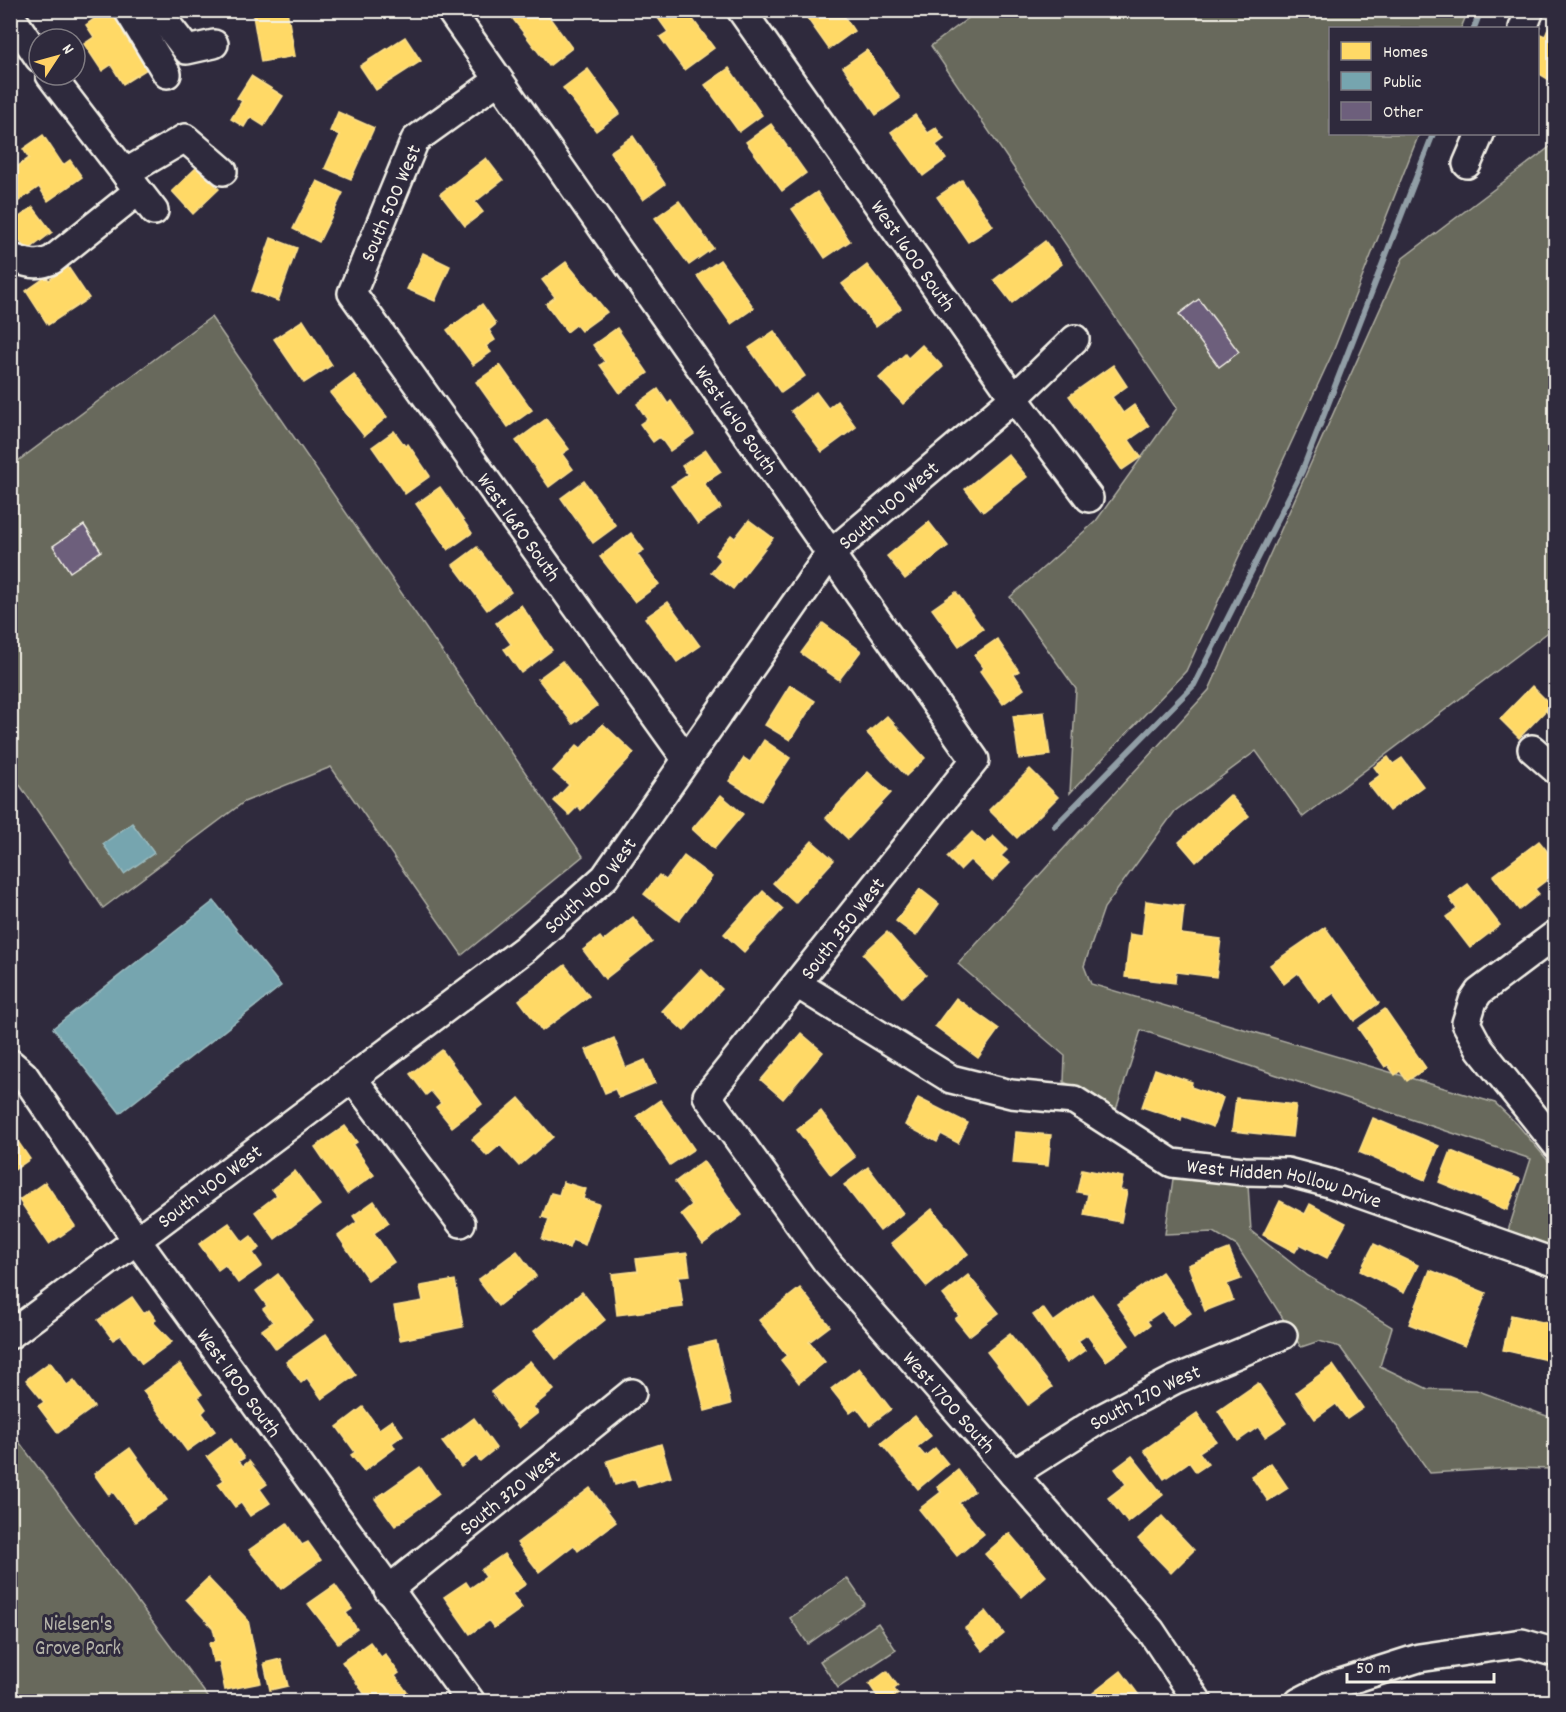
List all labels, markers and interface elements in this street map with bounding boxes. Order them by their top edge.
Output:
north arrow [27,27,87,87]
legend [1329,27,1539,135]
text: N [55,40,79,60]
text: Homes [1383,41,1428,66]
text: Public [1383,71,1422,96]
text: Other [1383,101,1423,126]
street label: South 500 West [355,140,431,268]
street label: West 1600 South [861,195,961,319]
street label: West 1640 South [685,360,783,482]
street label: South 400 West [833,455,947,559]
street label: West 1680 South [468,468,566,589]
street label: South 400 West [539,832,646,943]
street label: South 350 West [795,872,894,988]
street label: South 400 West [152,1139,270,1237]
street label: West Hidden Hollow Drive [1185,1153,1385,1218]
street label: West 1800 South [187,1323,287,1445]
street label: West 1700 South [894,1346,1001,1462]
street label: South 270 West [1085,1358,1206,1440]
street label: South 320 West [454,1444,569,1545]
park label: Nielsen's Grove Park [35,1611,121,1665]
scale bar [1347,1646,1494,1684]
text: 50 m [1356,1657,1391,1682]

